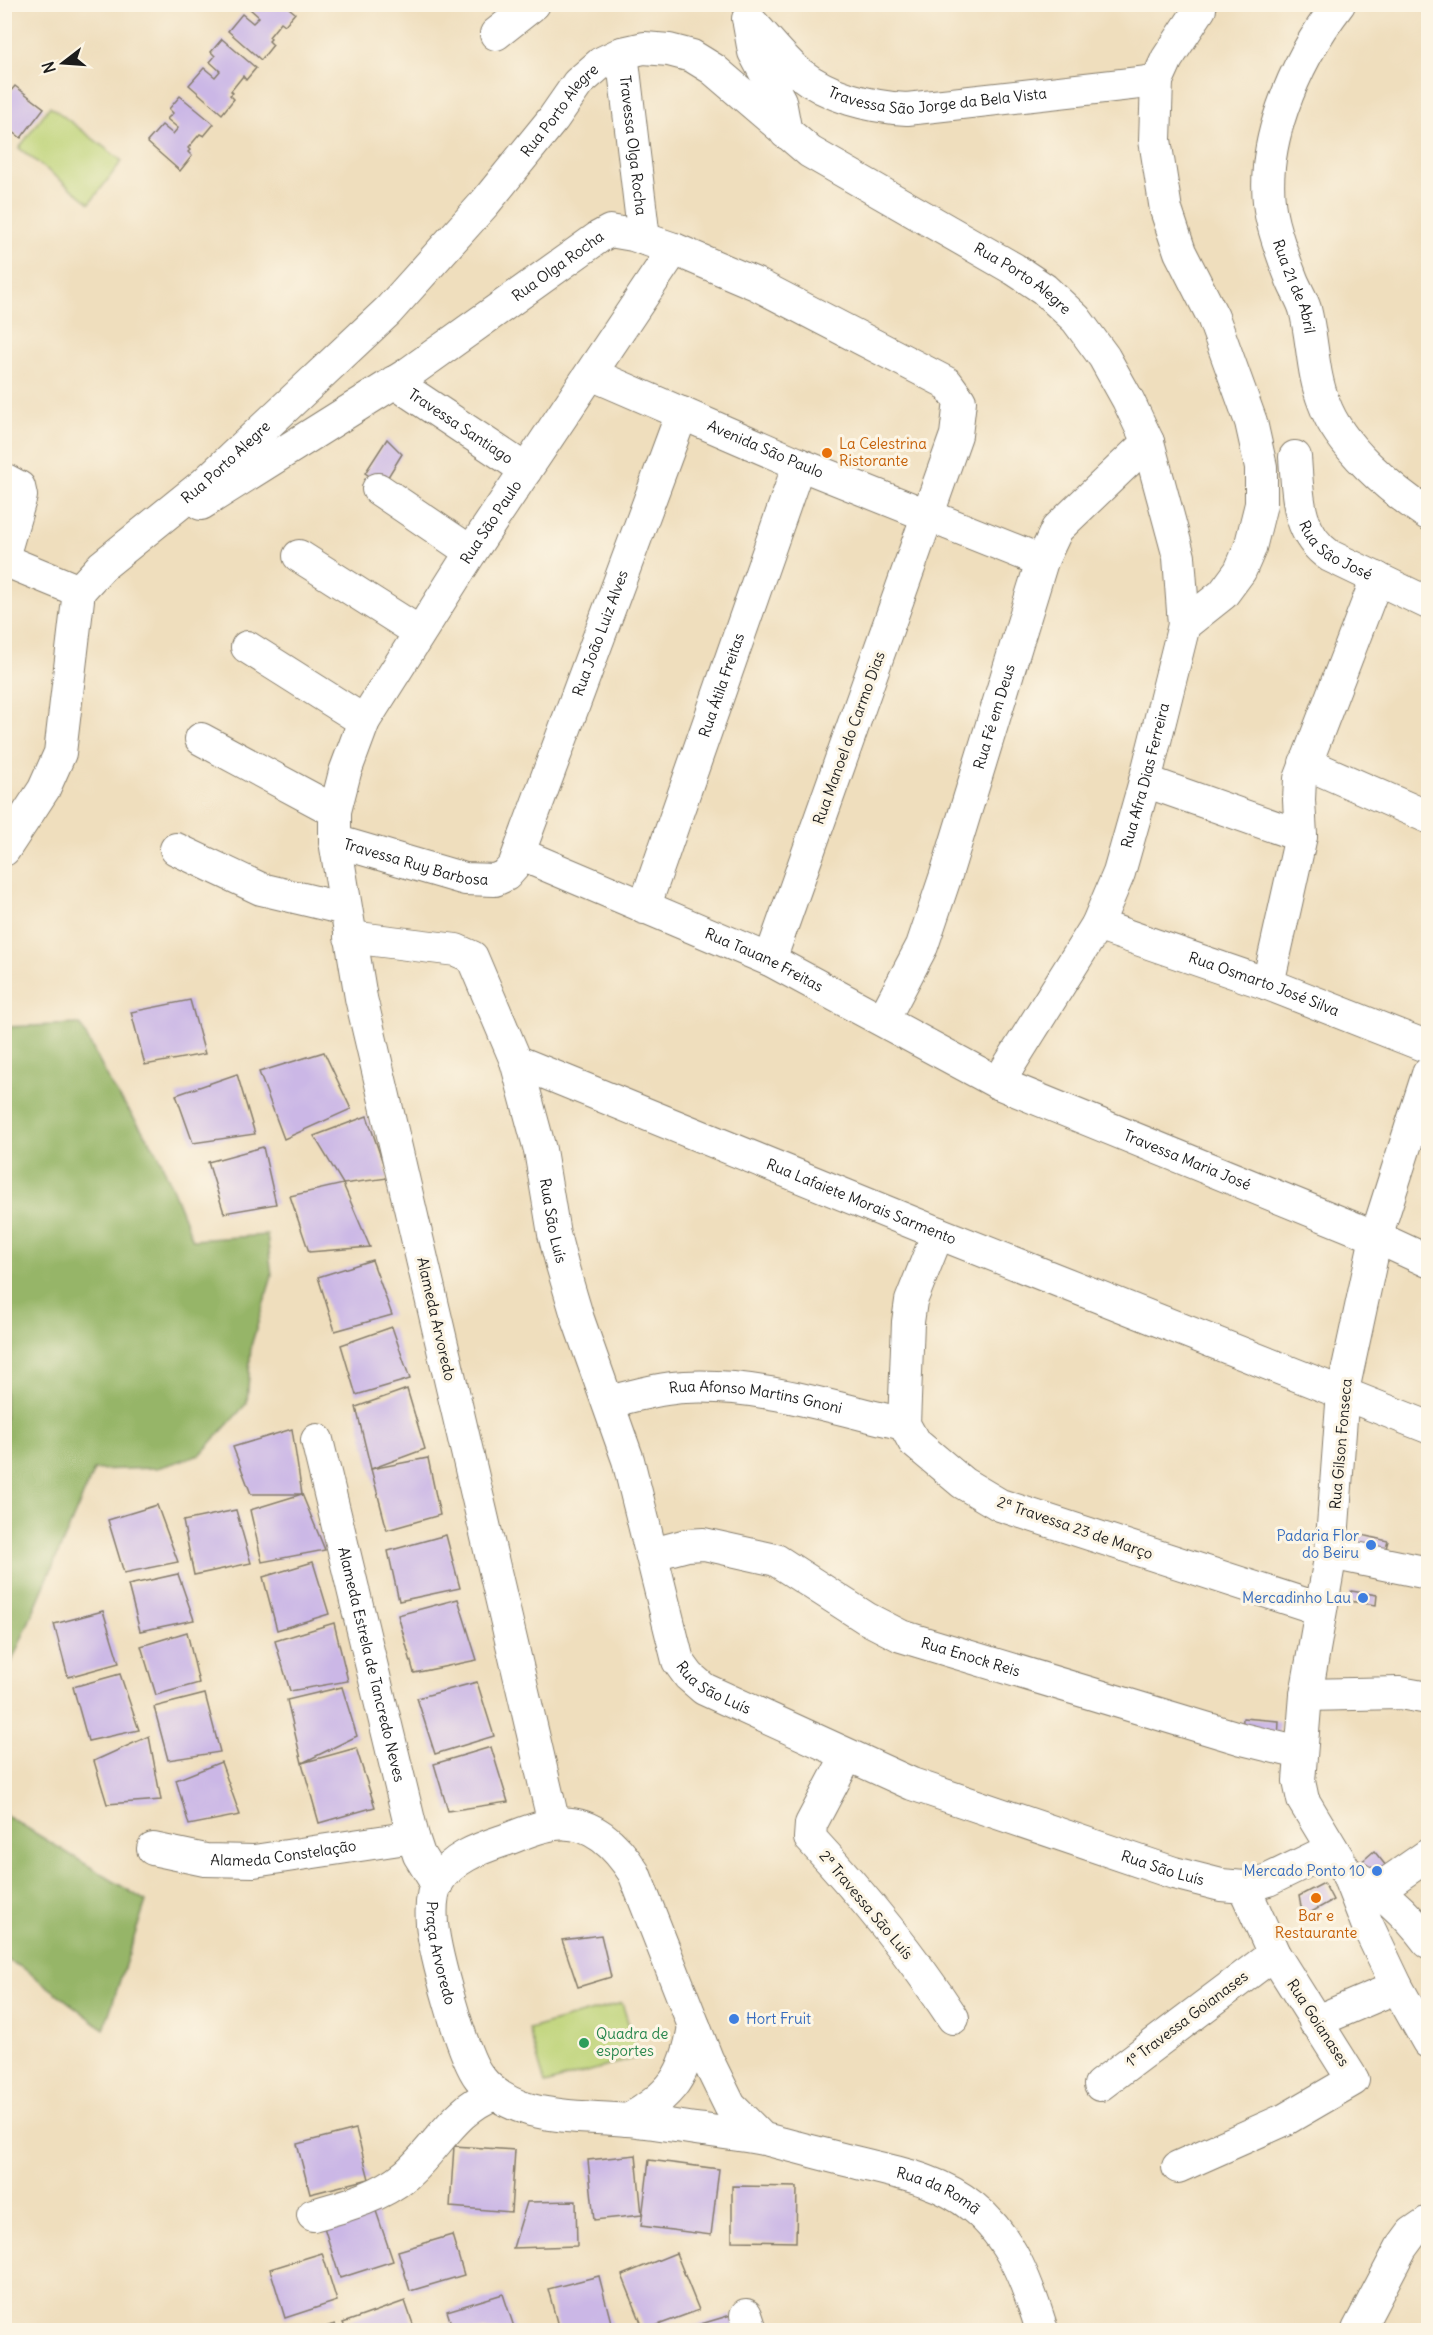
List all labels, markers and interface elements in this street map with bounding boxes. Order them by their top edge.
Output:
north arrow [33,33,93,93]
text: N [37,59,60,76]
street label: Rua Porto Alegre [516,60,602,160]
street label: Travessa Olga Rocha [616,74,651,217]
street label: Travessa São Jorge da Bela Vista [825,82,1048,118]
street label: Rua Olga Rocha [508,226,608,305]
street label: Rua 21 de Abril [1269,237,1320,335]
street label: Rua Porto Alegre [971,238,1075,318]
street label: Travessa Santiago [405,384,517,468]
street label: Avenida São Paulo [705,416,827,482]
street label: Rua Porto Alegre [177,417,274,507]
place label: La Celestrina Ristorante [839,434,927,470]
marker: La Celestrina Ristorante [820,446,834,460]
street label: Rua São Paulo [456,476,525,567]
street label: Rua Sâo José [1295,517,1376,584]
street label: Rua João Luiz Alves [568,567,632,699]
street label: Rua Átila Freitas [694,630,748,740]
street label: Rua Manoel do Carmo Dias [808,649,889,827]
street label: Rua Fé em Deus [969,662,1019,771]
street label: Rua Afra Dias Ferreira [1117,700,1173,850]
street label: Travessa Ruy Barbosa [341,834,489,889]
street label: Rua Tauane Freitas [702,923,827,996]
street label: Rua Osmarto José Silva [1186,947,1342,1020]
street label: Travessa Maria José [1121,1125,1254,1194]
street label: Rua Lafaiete Morais Sarmento [764,1154,959,1248]
street label: Rua São Luís [536,1177,571,1265]
street label: Alameda Arvoredo [413,1255,460,1383]
street label: Rua Afonso Martins Gnoni [668,1377,844,1418]
street label: Rua Gilson Fonseca [1325,1377,1356,1510]
street label: 2ª Travessa 23 de Março [995,1492,1156,1563]
place label: Padaria Flor do Beiru [1276,1526,1359,1562]
marker: Padaria Flor do Beiru [1364,1538,1378,1552]
street label: Alameda Estrela de Tancredo Neves [334,1545,409,1784]
place label: Mercadinho Lau [1242,1588,1351,1607]
marker: Mercadinho Lau [1356,1591,1370,1605]
street label: Rua Enock Reis [919,1633,1023,1680]
street label: Rua São Luís [672,1657,754,1718]
street label: Alameda Constelação [210,1836,357,1870]
street label: 2ª Travessa São Luís [815,1846,918,1963]
street label: Rua São Luís [1119,1846,1207,1889]
place label: Mercado Ponto 10 [1243,1861,1365,1880]
marker: Mercado Ponto 10 [1370,1864,1384,1878]
marker: Bar e Restaurante [1309,1891,1323,1905]
street label: Praça Arvoredo [422,1901,460,2007]
place label: Bar e Restaurante [1275,1906,1357,1942]
street label: 1ª Travessa Goianases [1122,1966,1252,2071]
street label: Rua Goianases [1283,1975,1354,2070]
place label: Hort Fruit [746,2009,811,2028]
marker: Hort Fruit [727,2012,741,2026]
place label: Quadra de esportes [596,2024,668,2060]
marker: Quadra de esportes [577,2036,591,2050]
street label: Rua da Romã [894,2163,985,2218]

